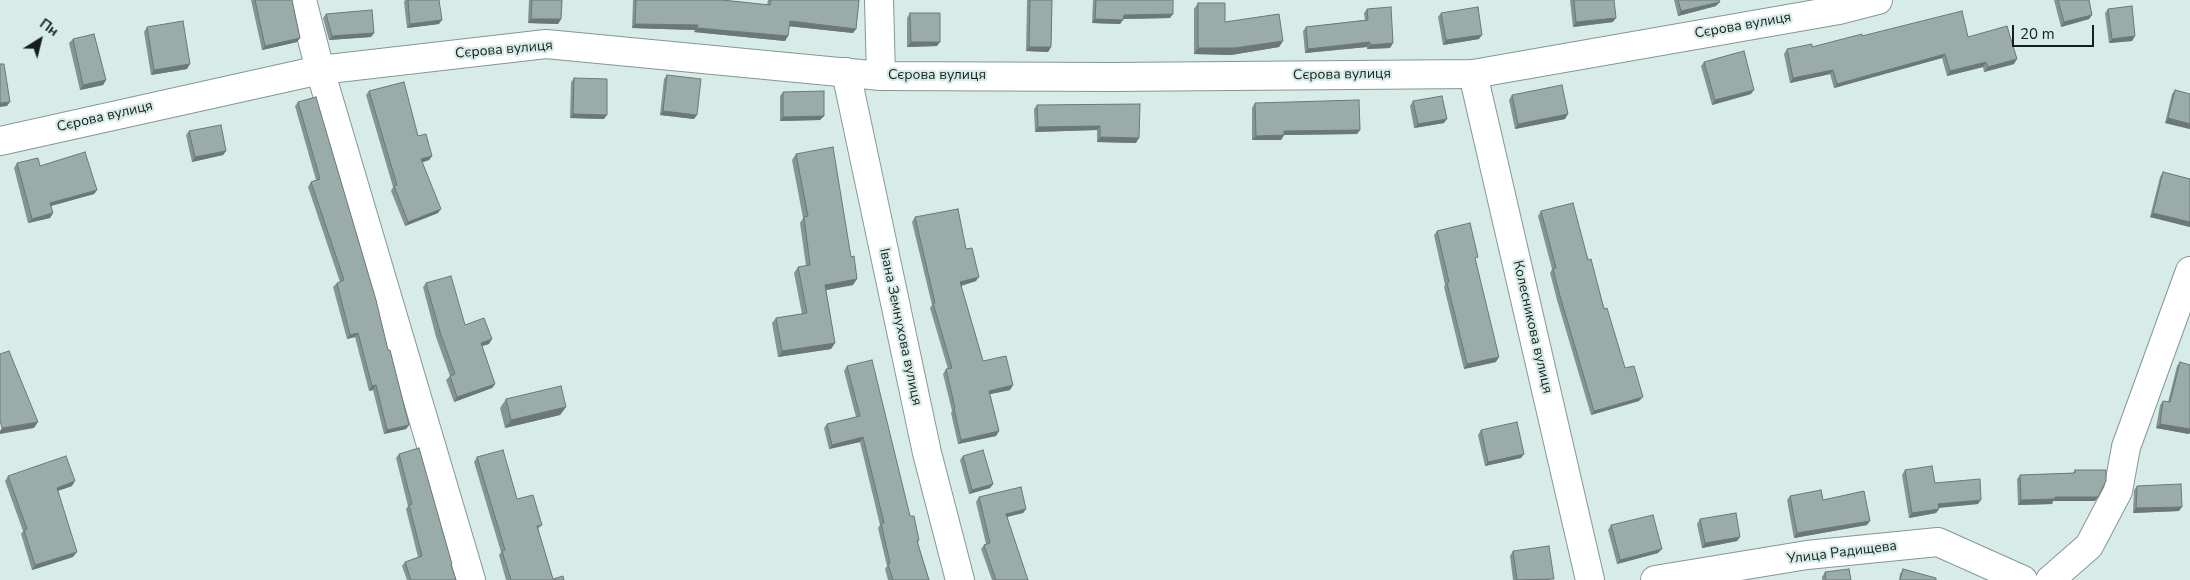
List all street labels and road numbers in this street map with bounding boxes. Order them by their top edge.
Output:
street label: Сєрова вулиця [1693,9,1793,43]
street label: Сєрова вулиця [455,37,553,63]
street label: Сєрова вулиця [1293,66,1391,84]
street label: Сєрова вулиця [888,68,986,84]
street label: Сєрова вулиця [55,98,155,136]
street label: Івана Земнухова вулиця [875,247,925,407]
street label: Колесникова вулиця [1509,259,1555,395]
street label: Улица Радищева [1786,538,1898,568]

